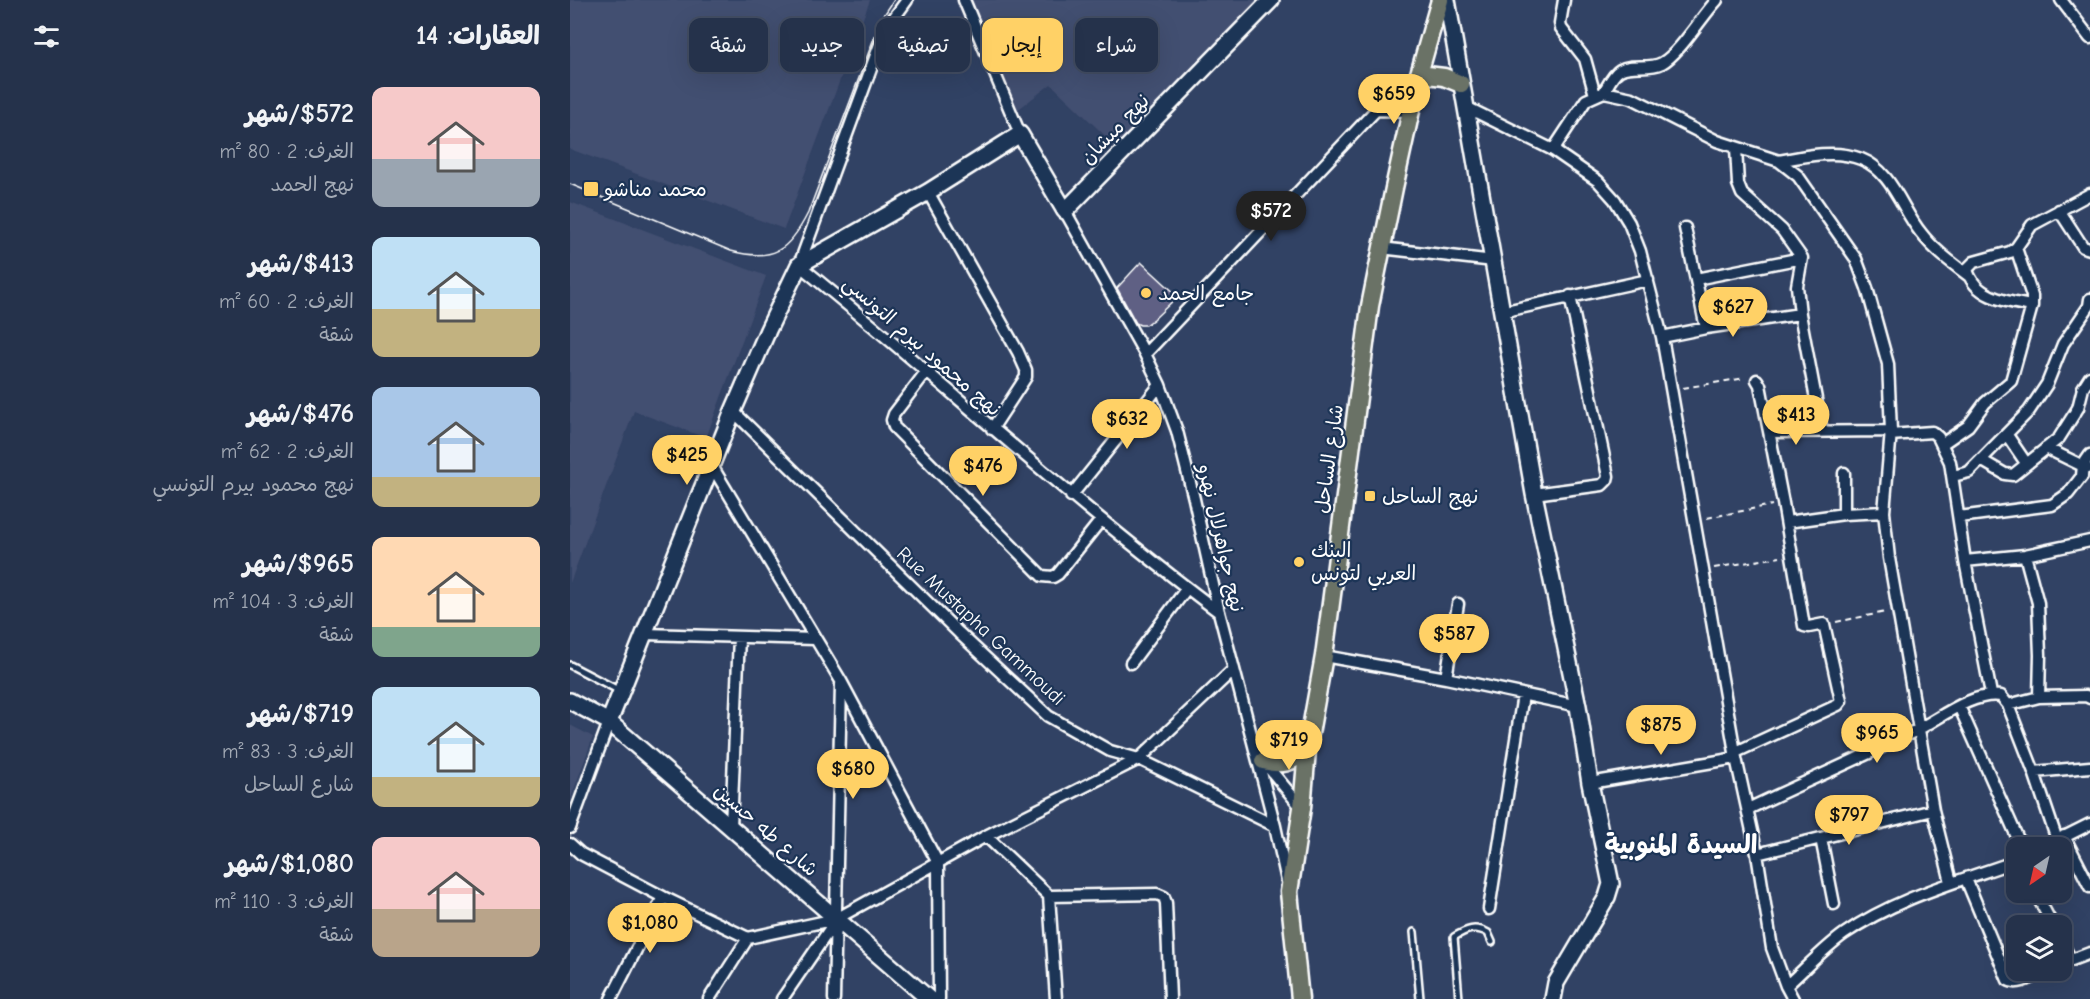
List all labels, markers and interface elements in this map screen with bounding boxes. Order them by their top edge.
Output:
chip: شقة [689,18,768,72]
chip: جديد [780,18,864,72]
chip: تصفية [876,18,970,72]
chip: إيجار [982,18,1063,72]
chip: شراء [1075,18,1158,72]
icon: filters [30,20,63,53]
text: العقارات: 14 [416,21,540,51]
pin: $659 [1358,74,1430,125]
text: $659 [1372,82,1416,105]
street label: نهج ميشان [1076,89,1156,170]
text: $572/شهر [245,99,354,129]
icon: home [420,111,492,183]
text: الغرف: 2 · 80 m² [220,140,354,163]
text: نهج الحمد [271,173,354,196]
place label: محمد مناشو [603,178,707,202]
marker: محمد مناشو [582,180,600,198]
pin: $572 [1235,191,1307,242]
text: $572 [1250,199,1292,222]
text: $413/شهر [249,249,354,279]
icon: home [420,261,492,333]
street label: نهج محمود بيرم التونسي [834,271,1006,425]
place label: جامع الحمد [1158,282,1254,308]
marker: جامع الحمد [1139,286,1153,300]
pin: $627 [1697,287,1769,338]
text: الغرف: 2 · 60 m² [219,290,354,313]
text: $627 [1712,295,1754,318]
text: شقة [319,323,354,346]
pin: $413 [1760,395,1832,446]
text: $476/شهر [247,399,354,429]
pin: $632 [1091,399,1163,450]
street label: شارع الساحل [1310,403,1350,515]
text: $413 [1776,403,1816,426]
text: $632 [1106,407,1148,430]
icon: home [420,411,492,483]
pin: $425 [651,435,723,486]
text: الغرف: 2 · 62 m² [221,440,354,463]
text: $425 [666,443,708,466]
pin: $476 [947,446,1019,497]
text: $476 [963,454,1003,477]
street label: نهج جواهرلال نهرو [1190,460,1249,615]
text: نهج محمود بيرم التونسي [153,473,354,496]
place label: نهج الساحل [1382,485,1478,510]
marker: نهج الساحل [1363,489,1377,503]
place label: البنك العربي لتونس [1311,539,1416,591]
street label: Rue Mustapha Gammoudi [892,542,1070,710]
text: $965/شهر [243,549,354,579]
marker: البنك العربي لتونس [1292,555,1306,569]
icon: home [420,561,492,633]
text: الغرف: 3 · 104 m² [213,590,354,613]
pin: $587 [1418,614,1490,665]
text: $587 [1433,622,1475,645]
text: شقة [319,623,354,646]
text: $719/شهر [248,699,354,729]
pin: $875 [1625,705,1697,756]
icon: home [420,711,492,783]
text: $875 [1640,713,1682,736]
pin: $965 [1841,713,1913,764]
pin: $719 [1253,720,1325,771]
text: $965 [1855,721,1899,744]
text: $719 [1269,728,1309,751]
text: الغرف: 3 · 83 m² [222,740,354,763]
pin: $680 [817,749,889,800]
text: $680 [831,757,875,780]
text: شارع الساحل [244,773,354,796]
street label: شارع طه حسين [708,779,823,883]
pin: $797 [1813,795,1885,846]
text: $797 [1829,803,1869,826]
district label: السيدة المنوبية [1605,830,1757,861]
north arrow [2006,837,2072,903]
map controls [2006,837,2072,981]
text: $1,080/شهر [225,849,354,879]
icon: home [420,861,492,933]
text: الغرف: 3 · 110 m² [214,890,354,913]
pin: $1,080 [601,903,699,954]
text: $1,080 [622,911,678,934]
button: layers [2006,915,2072,981]
text: شقة [319,923,354,946]

